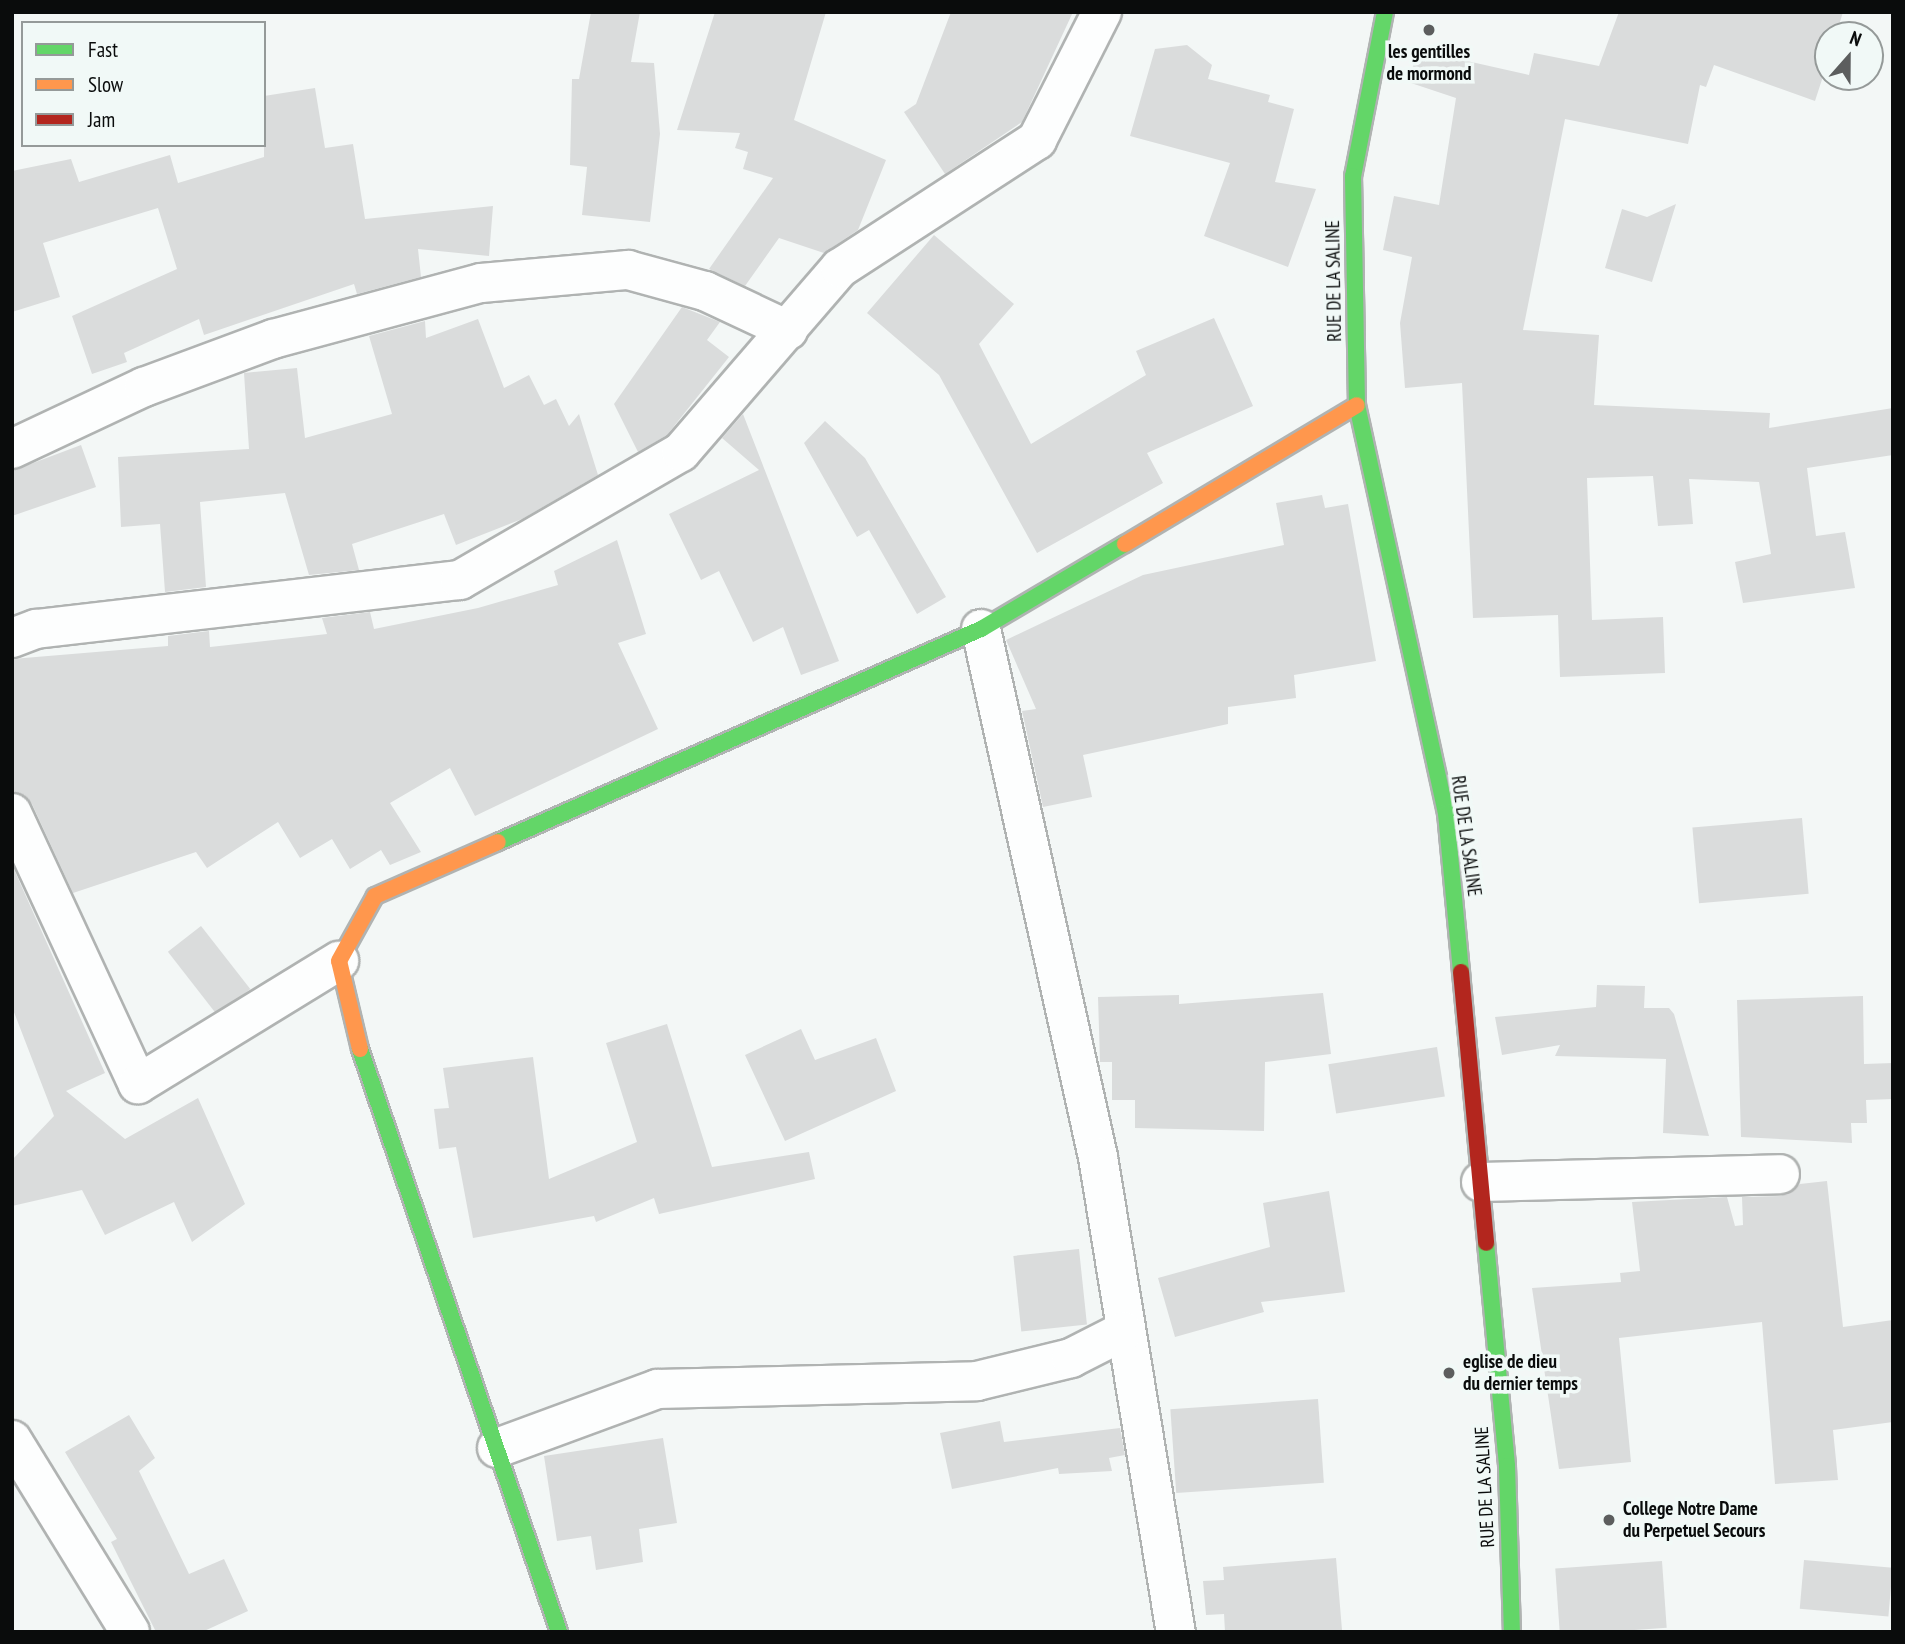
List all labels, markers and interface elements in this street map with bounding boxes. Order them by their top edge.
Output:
legend [21,21,266,147]
north arrow [1814,21,1884,91]
marker: les gentilles de mormond [1421,22,1437,38]
text: N [1847,25,1865,51]
text: Fast [88,36,118,63]
place label: les gentilles de mormond [1386,41,1472,85]
text: Slow [88,71,123,98]
text: Jam [88,106,115,133]
street label: RUE DE LA SALINE [1322,220,1346,342]
street label: RUE DE LA SALINE [1446,774,1486,898]
place label: eglise de dieu du dernier temps [1463,1351,1578,1395]
marker: eglise de dieu du dernier temps [1441,1365,1457,1381]
street label: RUE DE LA SALINE [1470,1425,1500,1549]
place label: College Notre Dame du Perpetuel Secours [1623,1498,1765,1542]
marker: College Notre Dame du Perpetuel Secours [1601,1512,1617,1528]

